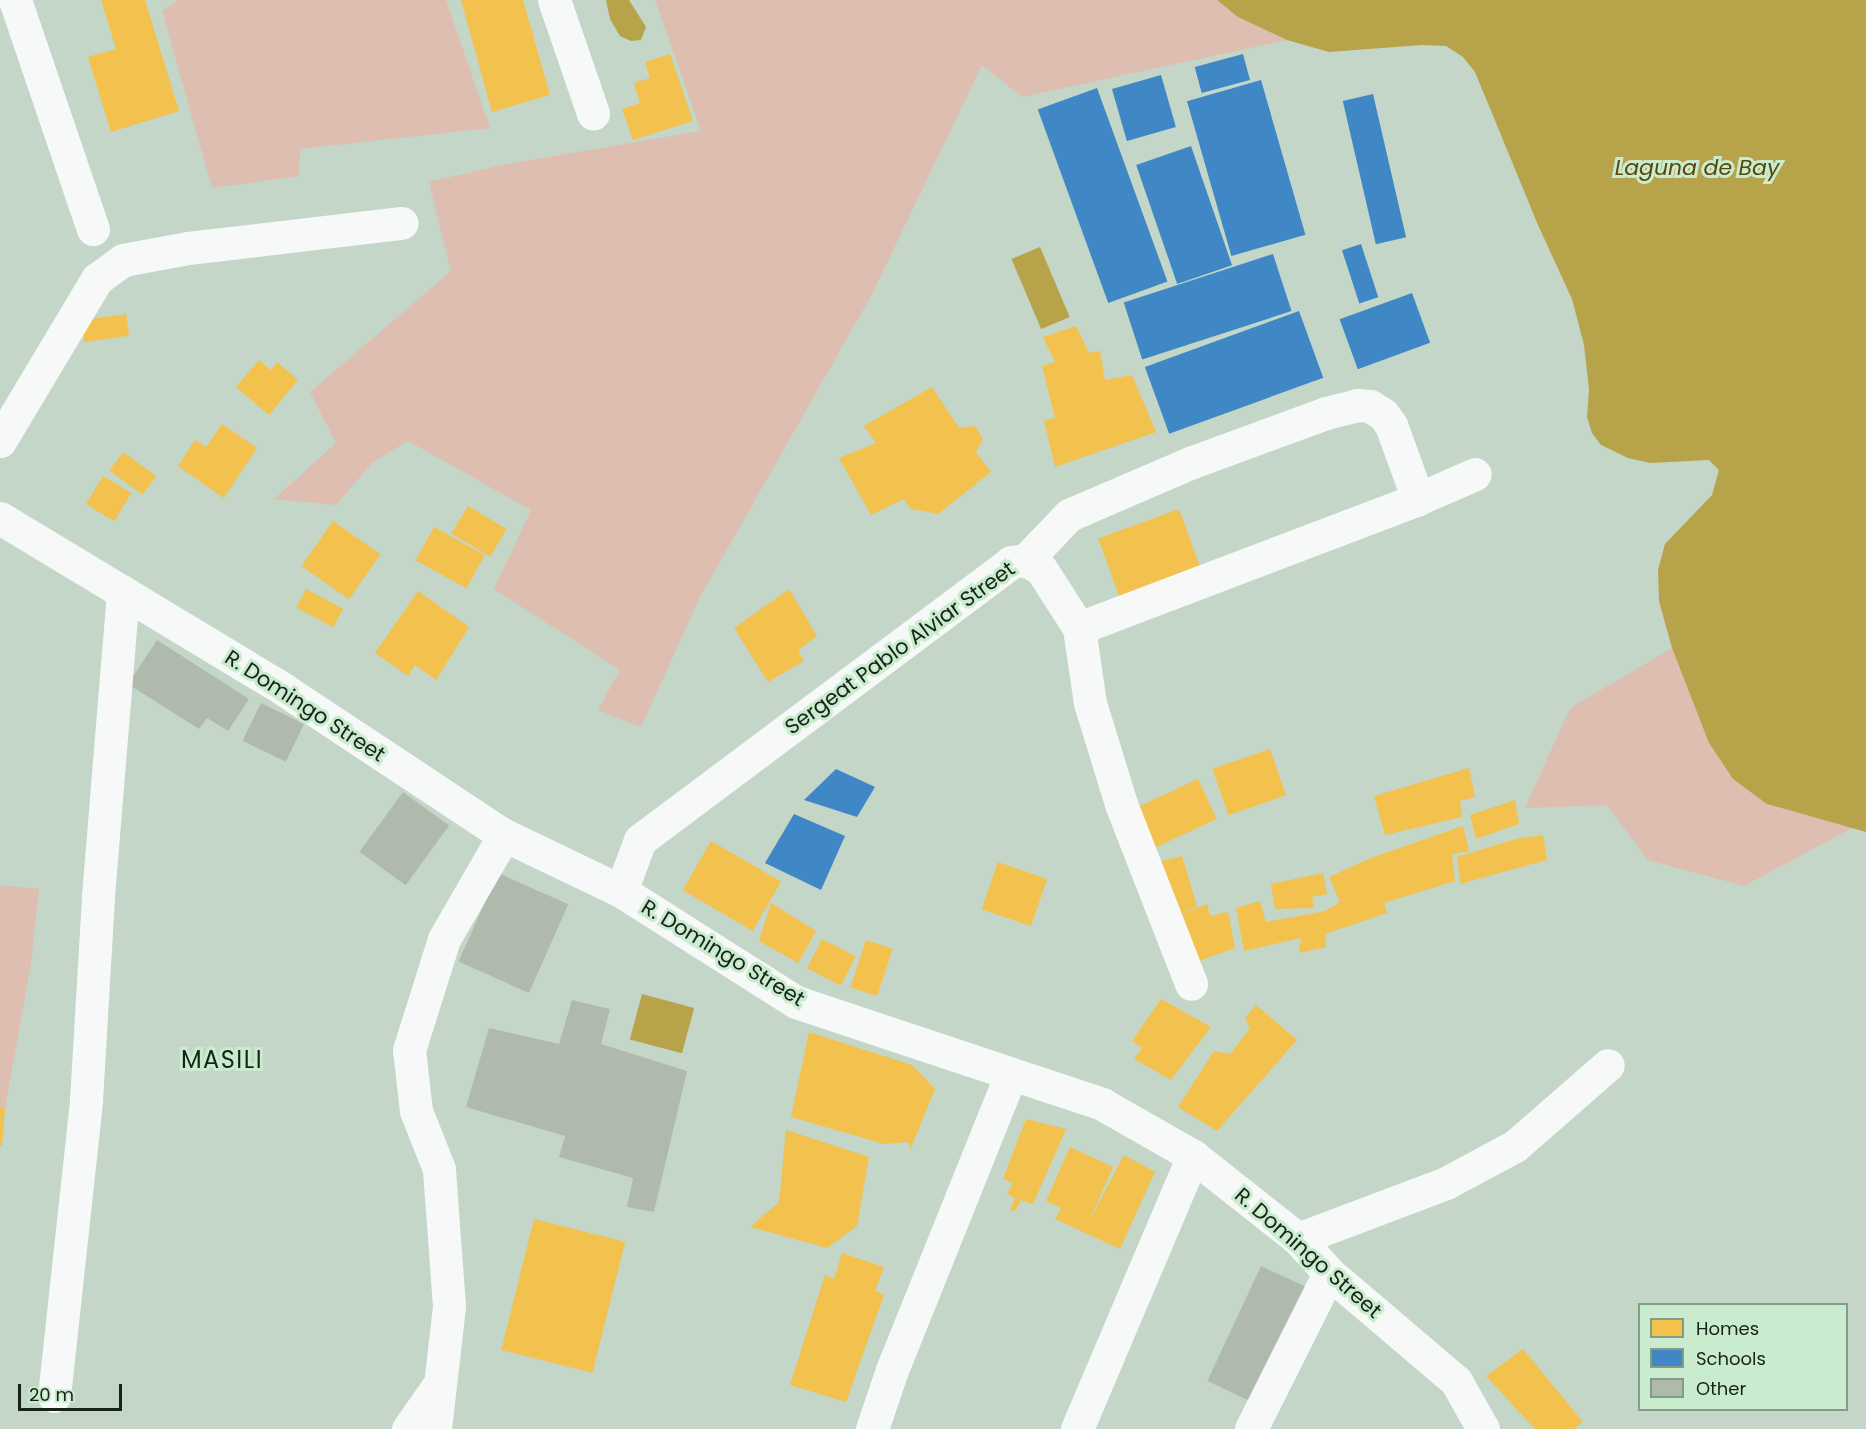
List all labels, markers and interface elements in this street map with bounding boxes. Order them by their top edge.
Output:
water label: Laguna de Bay [1615,155,1779,181]
street label: Sergeat Pablo Alviar Street [780,556,1020,740]
street label: R. Domingo Street [220,645,390,767]
street label: R. Domingo Street [637,894,809,1012]
district label: MASILI [181,1046,263,1074]
street label: R. Domingo Street [1230,1182,1386,1324]
legend [1638,1303,1848,1411]
text: Homes [1696,1316,1759,1341]
text: Schools [1696,1346,1766,1371]
scale bar [21,1372,124,1410]
text: Other [1696,1376,1746,1401]
text: 20 m [29,1382,74,1407]

